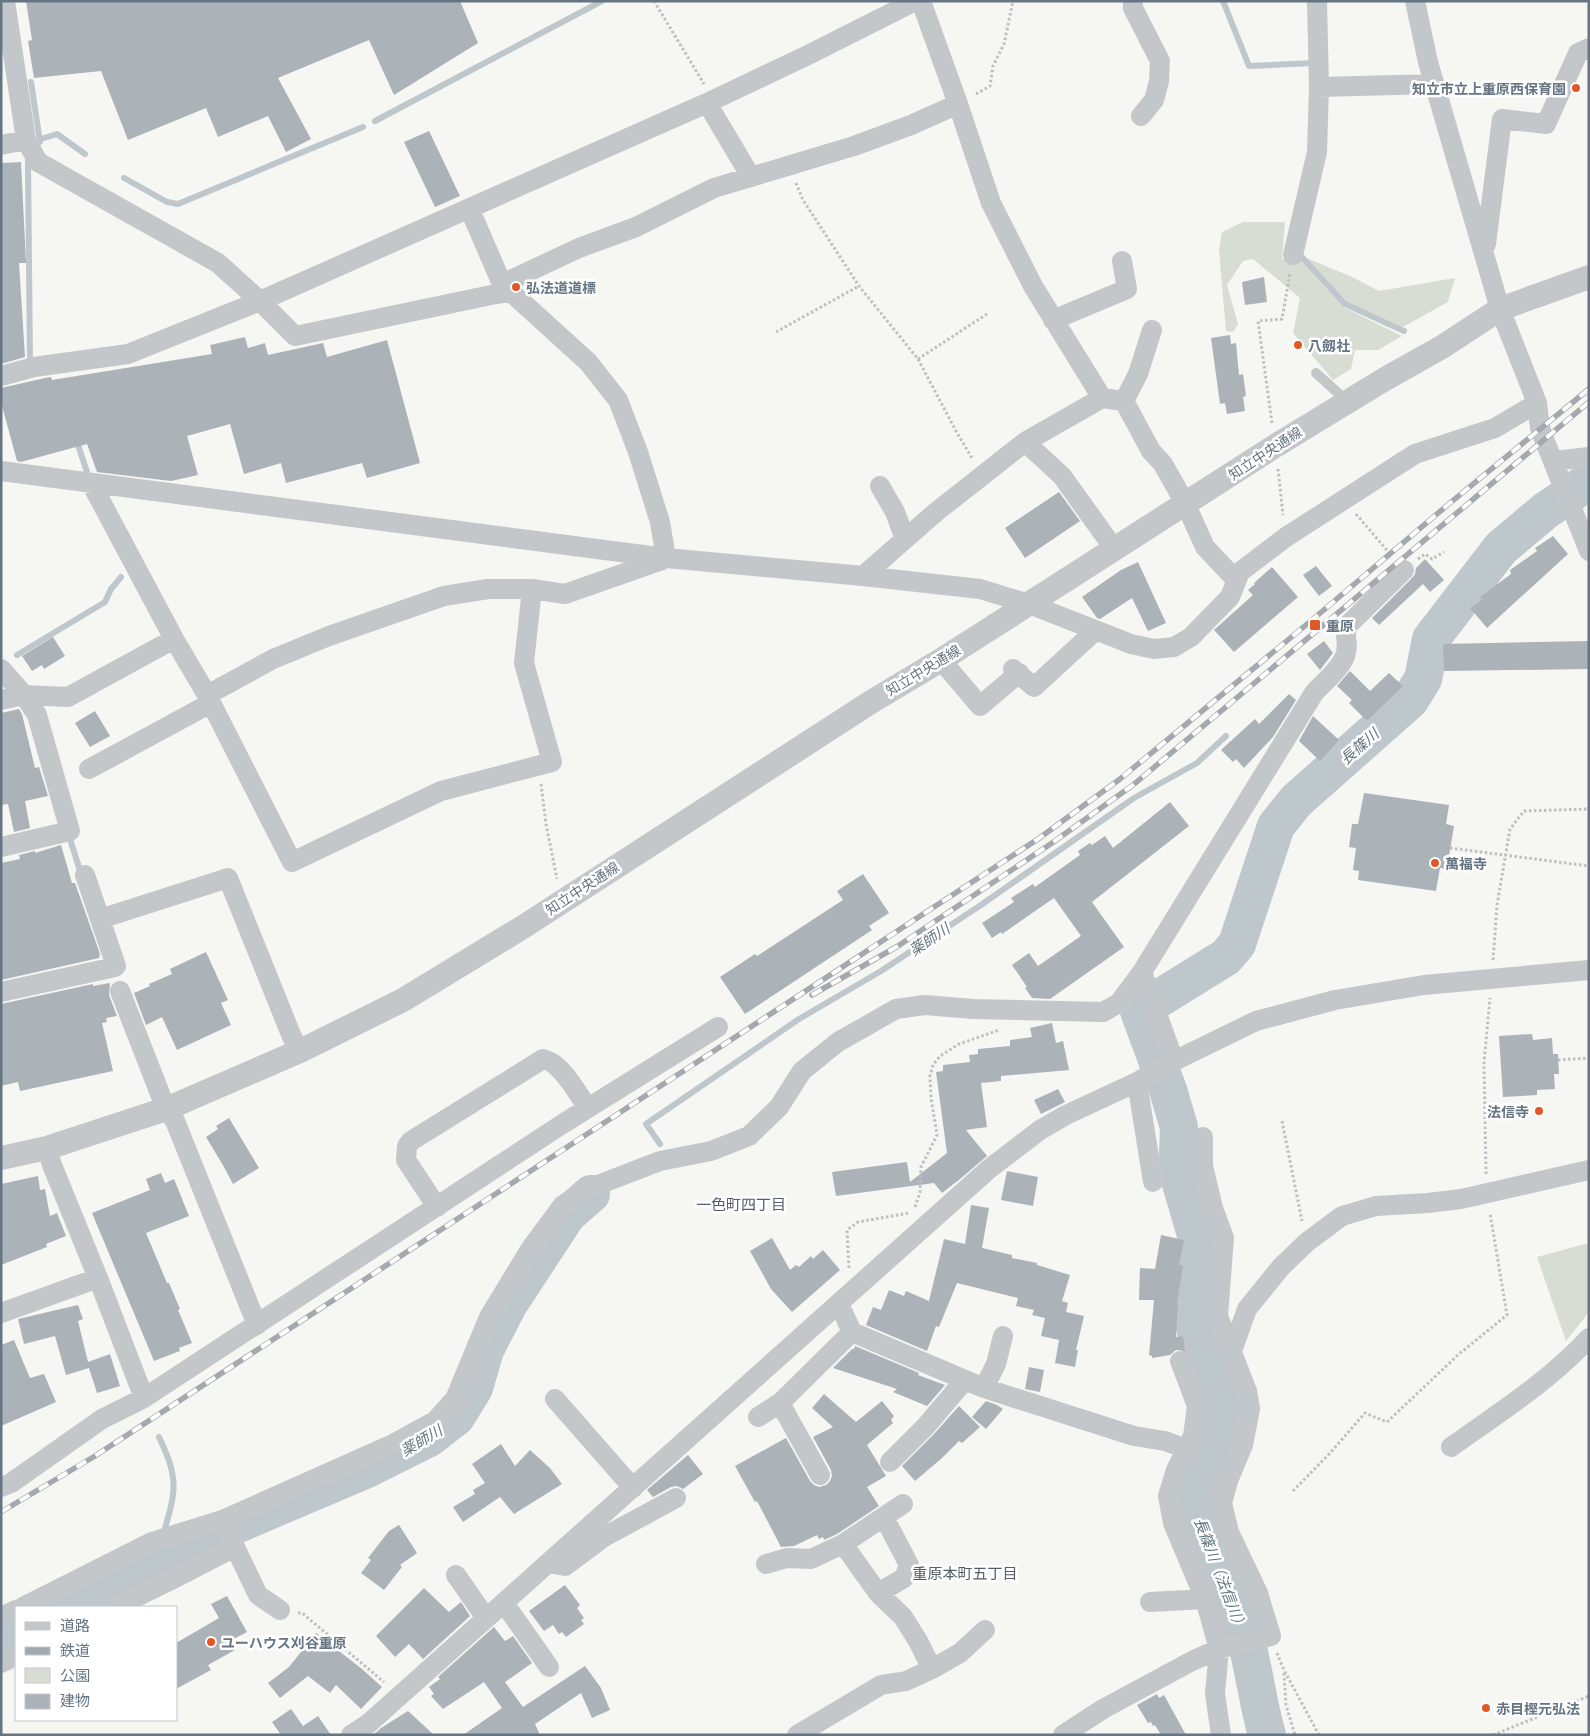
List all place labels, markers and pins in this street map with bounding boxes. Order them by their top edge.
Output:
place label: 知立市立上重原西保育園 [1412,80,1566,97]
marker: 知立市立上重原西保育園 [1570,82,1582,94]
place label: 弘法道道標 [526,279,596,296]
marker: 弘法道道標 [510,281,522,293]
place label: 八劔社 [1308,337,1350,354]
marker: 八劔社 [1292,339,1304,351]
place label: 重原 [1326,617,1354,634]
marker: 重原 [1308,618,1322,632]
place label: 萬福寺 [1445,855,1487,872]
marker: 萬福寺 [1429,857,1441,869]
place label: 法信寺 [1487,1103,1529,1120]
marker: 法信寺 [1533,1105,1545,1117]
place label: ユーハウス刈谷重原 [221,1634,347,1651]
marker: ユーハウス刈谷重原 [205,1636,217,1648]
place label: 赤目樫元弘法 [1496,1700,1580,1717]
marker: 赤目樫元弘法 [1480,1702,1492,1714]

